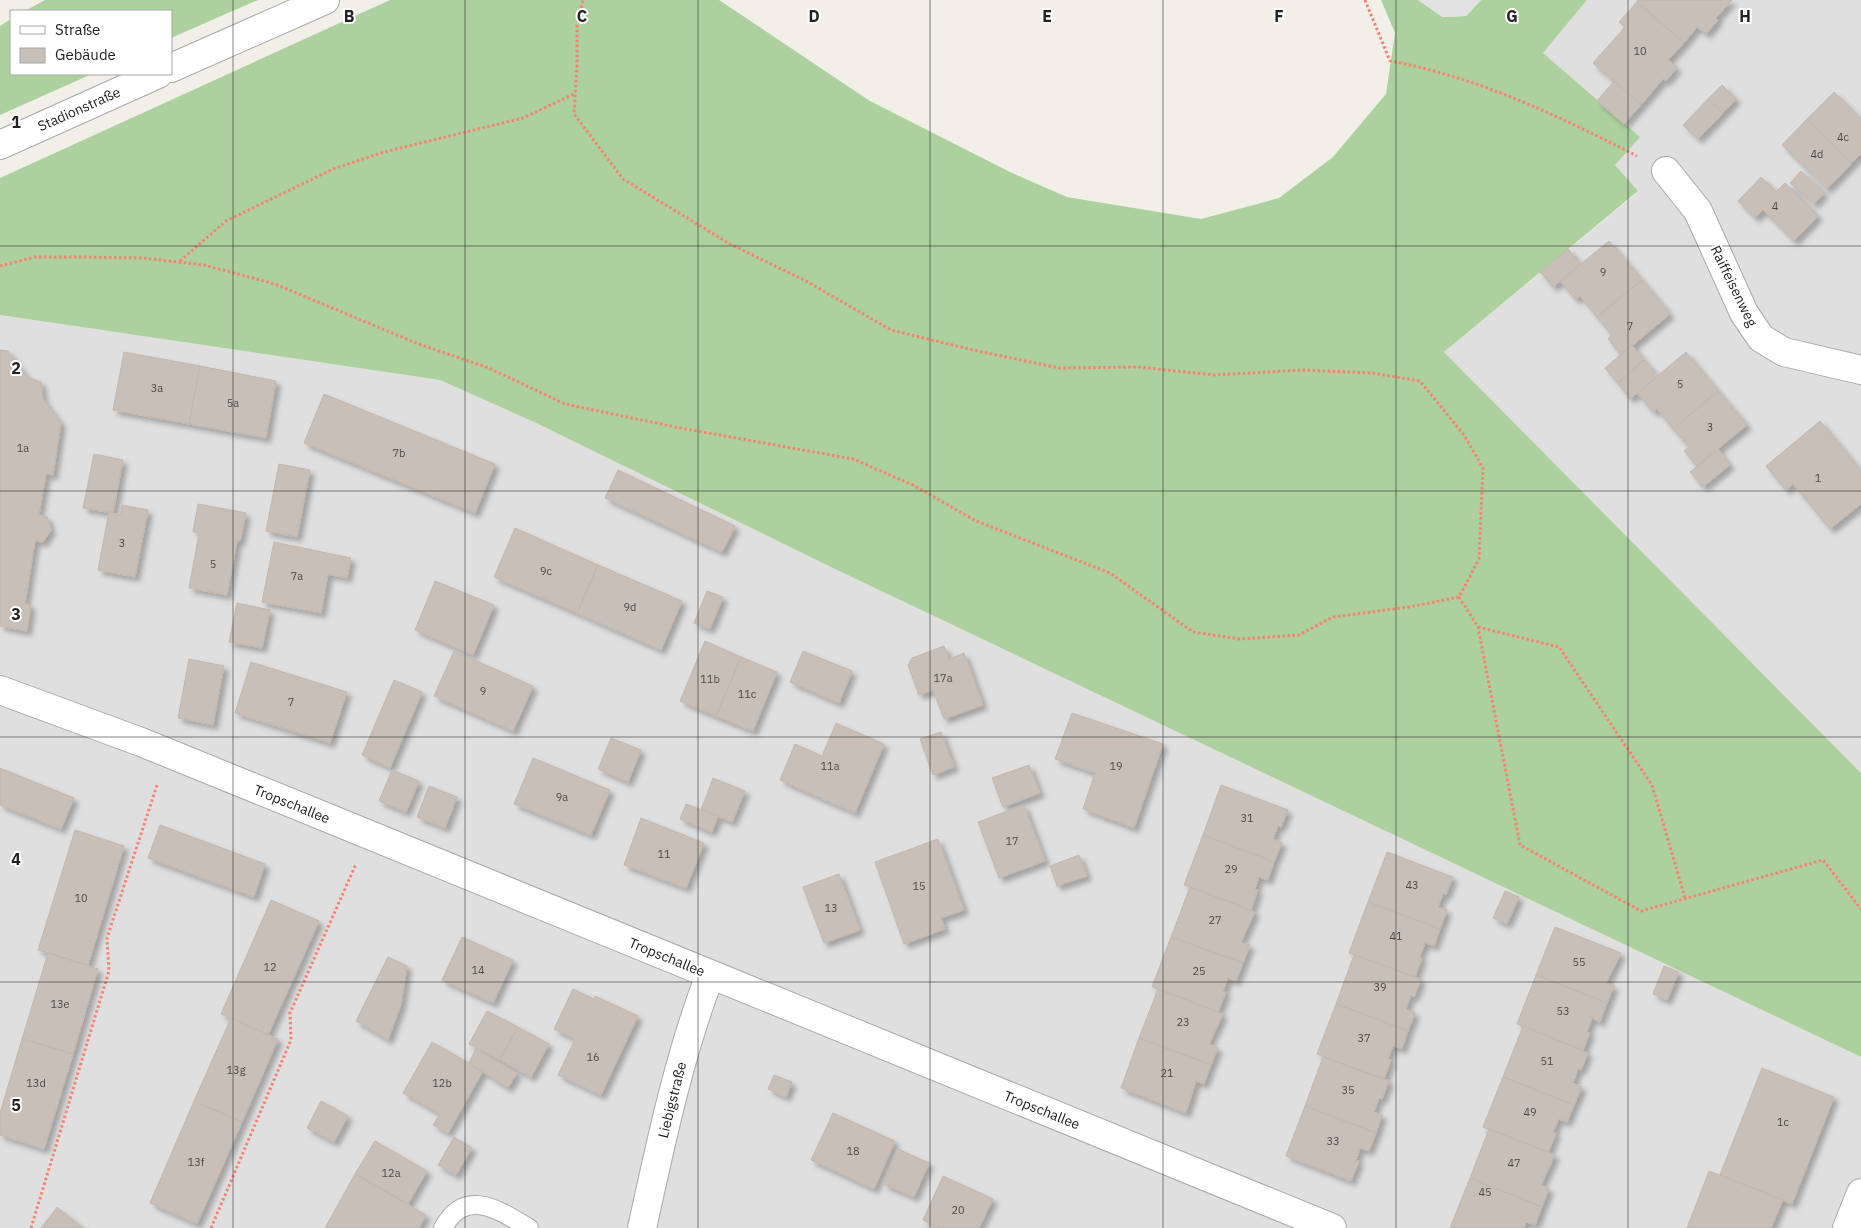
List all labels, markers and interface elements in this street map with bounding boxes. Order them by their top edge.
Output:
text: B [344,6,355,26]
text: C [577,6,587,26]
text: D [808,6,820,26]
text: E [1042,6,1052,26]
text: F [1274,6,1284,26]
text: G [1506,6,1518,26]
text: H [1739,6,1751,26]
legend [10,10,172,75]
text: Straße [55,20,100,39]
house number: 10 [1633,44,1647,58]
text: Gebäude [55,45,116,64]
street label: Stadionstraße [35,83,123,135]
text: 1 [11,112,21,132]
house number: 4c [1837,130,1850,144]
house number: 4d [1811,147,1823,161]
house number: 4 [1772,199,1779,213]
street label: Raiffeisenweg [1707,242,1762,330]
house number: 9 [1600,265,1606,279]
house number: 7 [1627,319,1633,333]
text: 2 [11,358,21,378]
house number: 5 [1677,377,1683,391]
house number: 3a [151,381,163,395]
house number: 5a [227,396,239,410]
house number: 3 [1707,420,1713,434]
house number: 1a [17,441,29,455]
house number: 7b [393,446,405,460]
house number: 1 [1815,471,1822,485]
house number: 3 [119,536,125,550]
house number: 5 [210,557,216,571]
house number: 9c [540,564,553,578]
house number: 7a [291,569,303,583]
house number: 9d [624,600,636,614]
text: 3 [11,604,21,624]
house number: 17a [933,671,953,685]
house number: 11b [700,672,720,686]
house number: 9 [480,684,486,698]
house number: 11c [738,687,757,701]
house number: 7 [288,695,294,709]
house number: 11a [820,759,840,773]
house number: 19 [1109,759,1123,773]
street label: Tropschallee [251,781,333,828]
house number: 9a [556,790,568,804]
house number: 31 [1240,811,1254,825]
house number: 17 [1005,834,1019,848]
house number: 11 [657,847,671,861]
text: 4 [11,849,21,869]
house number: 29 [1224,862,1238,876]
house number: 43 [1405,878,1419,892]
house number: 15 [912,879,926,893]
house number: 10 [74,891,88,905]
house number: 13 [824,901,838,915]
house number: 27 [1208,913,1222,927]
house number: 41 [1389,929,1403,943]
street label: Tropschallee [626,934,708,981]
house number: 55 [1572,955,1586,969]
house number: 12 [263,960,277,974]
house number: 14 [471,963,485,977]
house number: 25 [1192,964,1206,978]
house number: 39 [1373,980,1387,994]
house number: 13e [50,997,70,1011]
house number: 53 [1556,1004,1570,1018]
house number: 23 [1176,1015,1190,1029]
house number: 37 [1357,1031,1371,1045]
house number: 16 [586,1050,600,1064]
house number: 51 [1540,1054,1554,1068]
street label: Liebigstraße [654,1060,690,1140]
house number: 13g [226,1063,246,1077]
house number: 21 [1160,1066,1174,1080]
house number: 13d [26,1076,46,1090]
house number: 12b [432,1076,452,1090]
house number: 35 [1341,1083,1355,1097]
street label: Tropschallee [1001,1087,1083,1134]
text: 5 [11,1095,21,1115]
house number: 49 [1523,1105,1537,1119]
house number: 1c [1777,1115,1790,1129]
house number: 33 [1326,1134,1340,1148]
house number: 18 [846,1144,860,1158]
house number: 13f [188,1155,205,1169]
house number: 47 [1507,1156,1521,1170]
house number: 12a [381,1166,401,1180]
house number: 45 [1478,1185,1492,1199]
house number: 20 [951,1203,965,1217]

